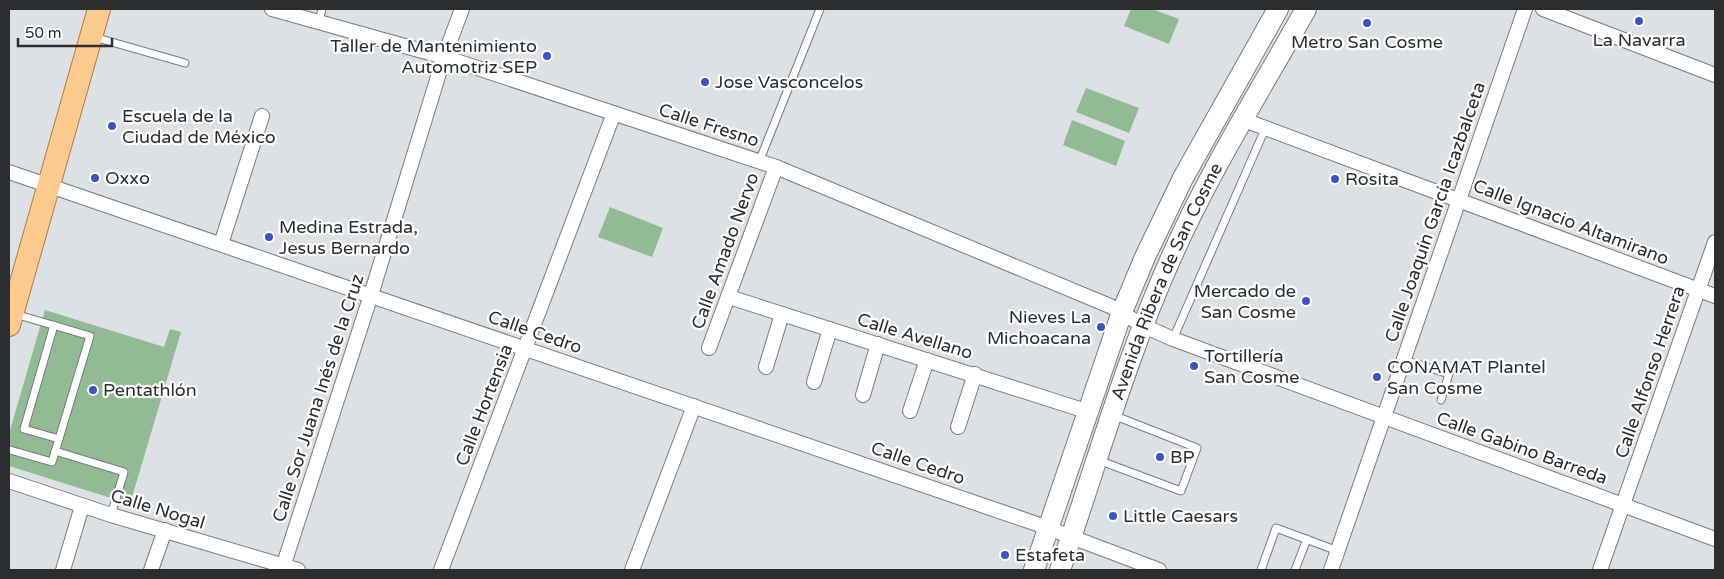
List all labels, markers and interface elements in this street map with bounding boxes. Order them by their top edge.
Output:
scale bar [18,15,111,47]
marker: La Navarra [1633,15,1645,27]
marker: Metro San Cosme [1361,17,1373,29]
text: 50 m [25,24,62,42]
place label: La Navarra [1592,29,1686,51]
place label: Metro San Cosme [1291,31,1443,53]
place label: Taller de Mantenimiento Automotriz SEP [330,35,537,78]
marker: Taller de Mantenimiento Automotriz SEP [541,50,553,62]
place label: Jose Vasconcelos [715,71,863,93]
marker: Jose Vasconcelos [699,76,711,88]
street label: Calle Joaquín García Icazbalceta [1380,79,1490,345]
street label: Calle Fresno [656,98,762,152]
place label: Escuela de la Ciudad de México [122,105,276,148]
marker: Escuela de la Ciudad de México [106,120,118,132]
street label: Avenida Ribera de San Cosme [1106,159,1227,403]
place label: Oxxo [105,167,150,189]
place label: Rosita [1345,168,1399,190]
street label: Calle Amado Nervo [686,170,764,332]
marker: Oxxo [89,172,101,184]
marker: Rosita [1329,173,1341,185]
street label: Calle Ignacio Altamirano [1470,174,1672,270]
place label: Medina Estrada, Jesus Bernardo [279,216,418,259]
marker: Medina Estrada, Jesus Bernardo [263,231,275,243]
street label: Calle Sor Juana Inés de la Cruz [267,271,369,525]
place label: Mercado de San Cosme [1194,280,1296,323]
street label: Calle Alfonso Herrera [1610,283,1690,461]
marker: Mercado de San Cosme [1300,295,1312,307]
street label: Calle Cedro [485,306,585,358]
place label: Nieves La Michoacana [987,306,1091,349]
street label: Calle Avellano [854,308,976,364]
marker: Nieves La Michoacana [1095,321,1107,333]
street label: Calle Hortensia [451,341,517,469]
place label: Tortillería San Cosme [1204,345,1299,388]
place label: CONAMAT Plantel San Cosme [1387,356,1546,399]
marker: Tortillería San Cosme [1188,360,1200,372]
marker: CONAMAT Plantel San Cosme [1371,371,1383,383]
place label: Pentathlón [103,379,197,401]
marker: Pentathlón [87,384,99,396]
street label: Calle Gabino Barreda [1433,407,1611,489]
street label: Calle Cedro [868,437,968,489]
place label: BP [1170,446,1195,468]
marker: BP [1154,451,1166,463]
street label: Calle Nogal [108,484,208,534]
place label: Little Caesars [1123,505,1238,527]
marker: Little Caesars [1107,510,1119,522]
place label: Estafeta [1015,544,1085,566]
marker: Estafeta [999,549,1011,561]

